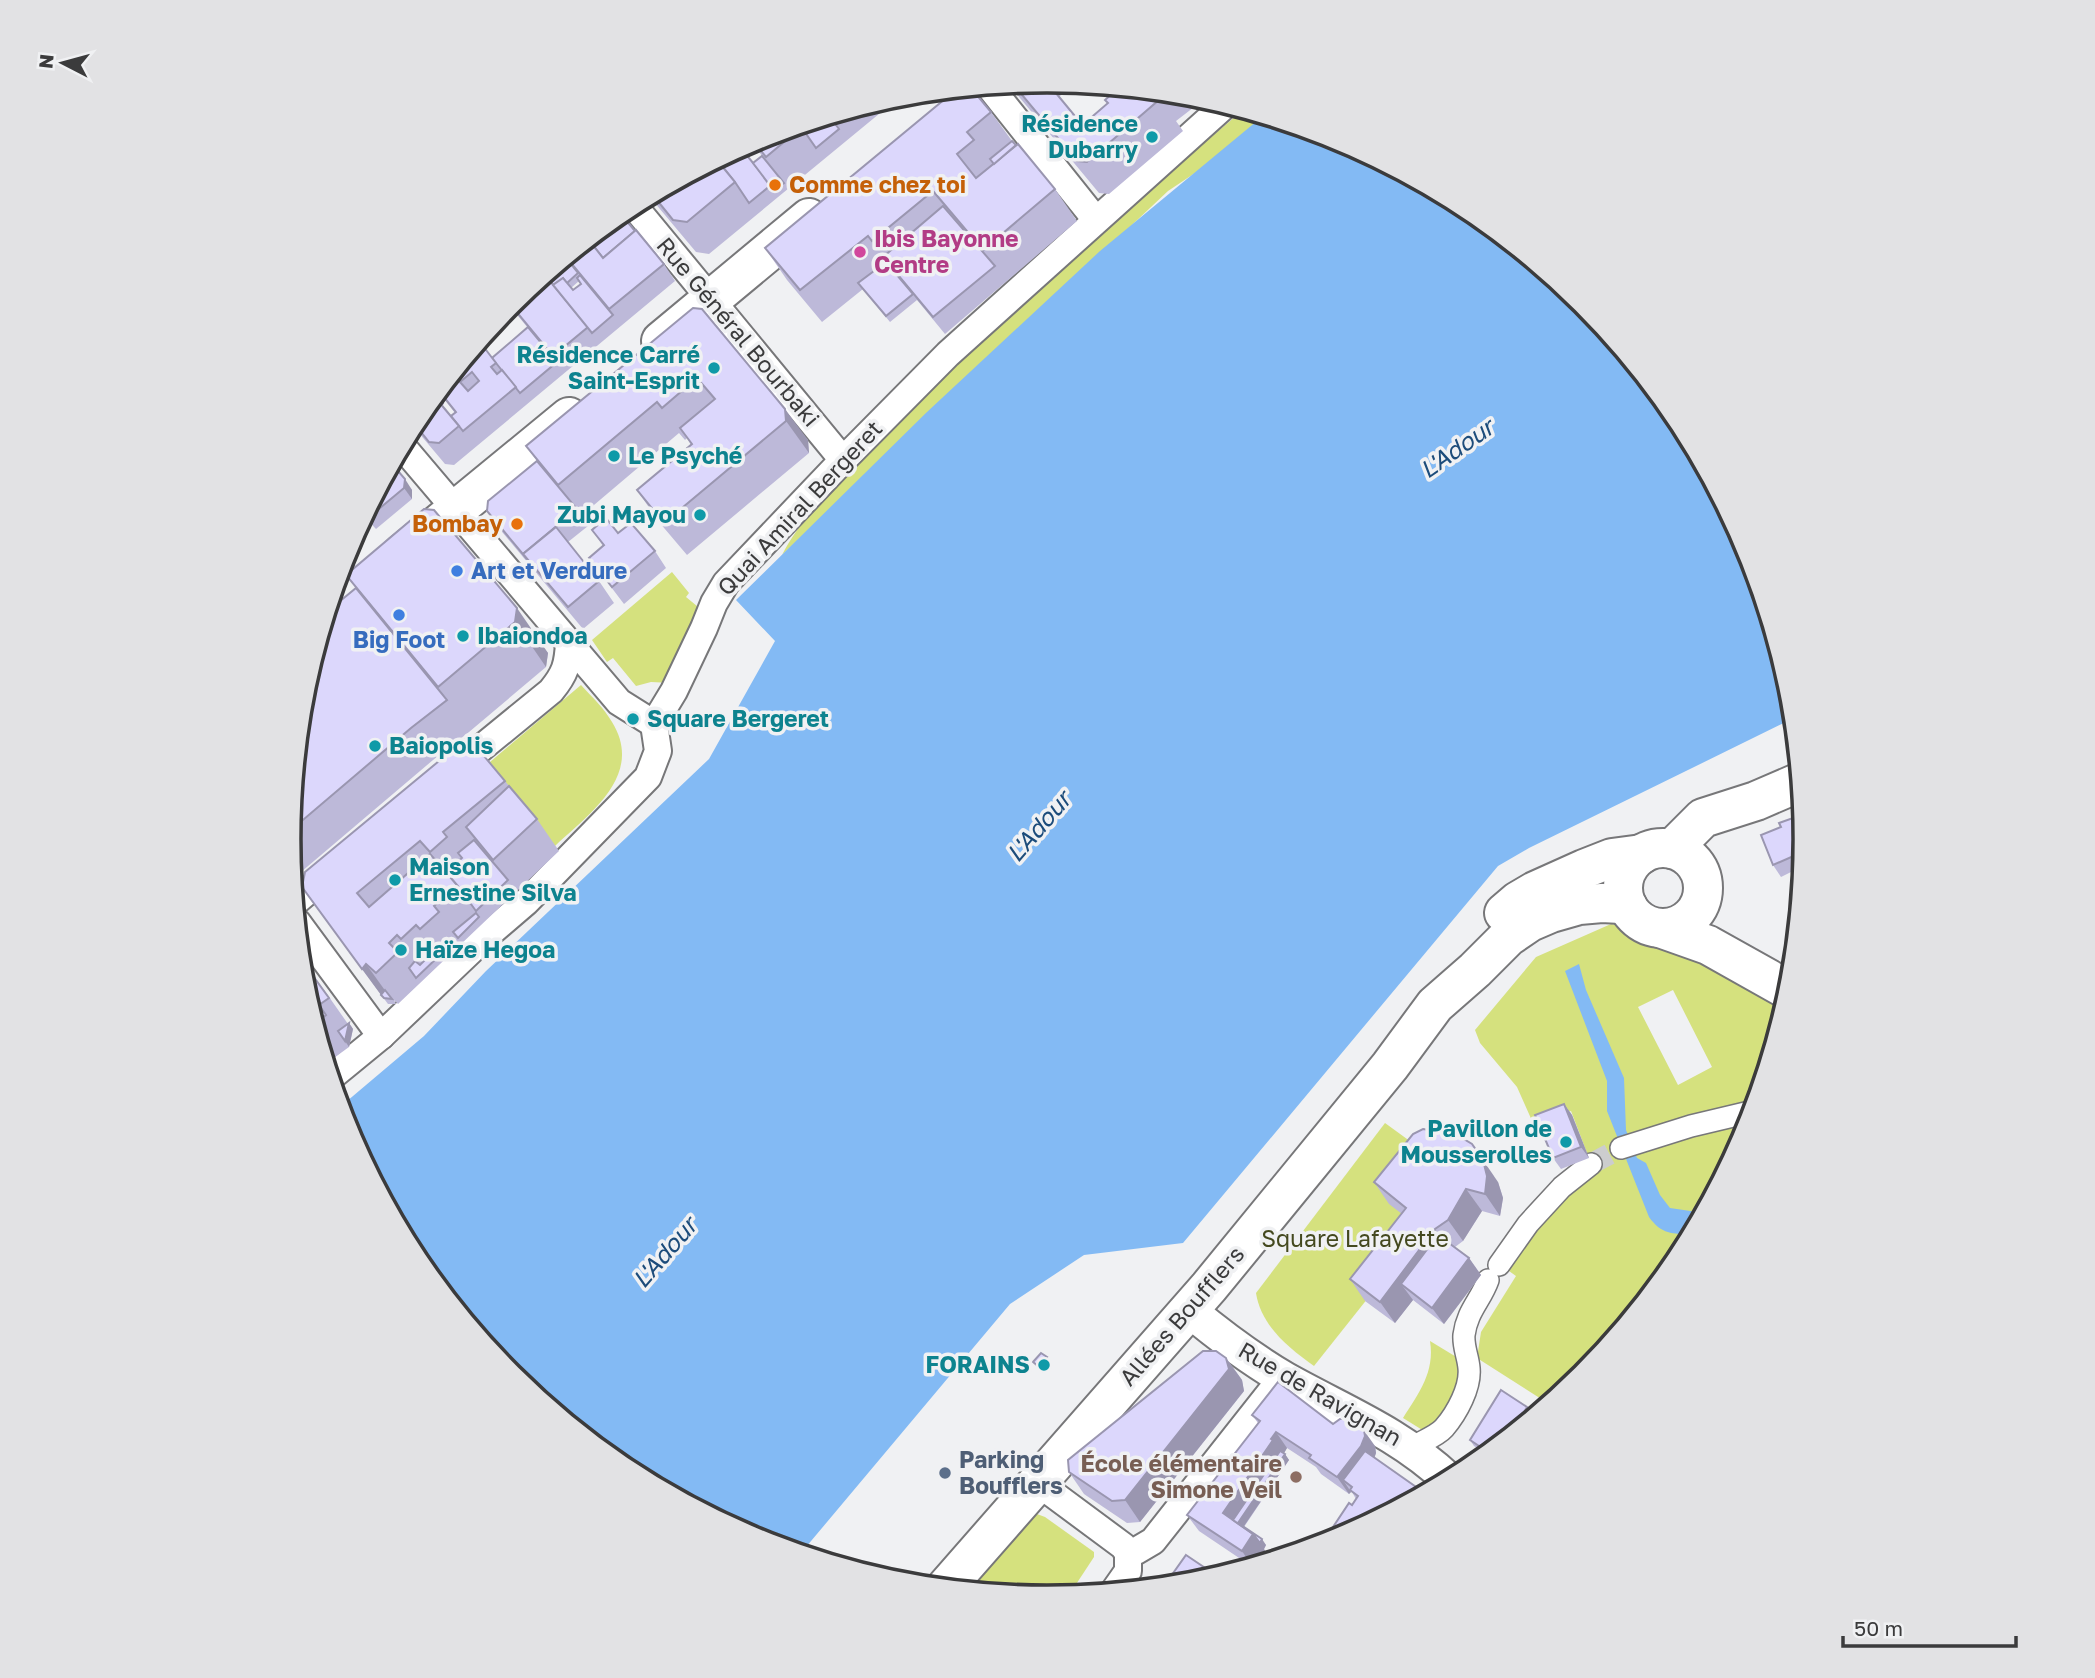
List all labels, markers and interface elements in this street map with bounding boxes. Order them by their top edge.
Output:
north arrow [28,28,98,98]
text: N [33,53,58,70]
place label: Résidence Dubarry [1021,109,1138,163]
marker: Résidence Dubarry [1144,129,1160,145]
place label: Comme chez toi [789,170,966,198]
marker: Comme chez toi [767,177,783,193]
place label: Ibis Bayonne Centre [874,224,1019,278]
street label: Rue Général Bourbaki [651,231,826,432]
marker: Ibis Bayonne Centre [852,244,868,260]
place label: Résidence Carré Saint-Esprit [517,340,700,394]
marker: Résidence Carré Saint-Esprit [706,360,722,376]
water label: L'Adour [1414,410,1502,484]
street label: Quai Amiral Bergeret [711,414,888,601]
place label: Le Psyché [628,441,742,469]
marker: Le Psyché [606,448,622,464]
place label: Zubi Mayou [557,500,686,528]
marker: Zubi Mayou [692,507,708,523]
place label: Bombay [412,509,503,537]
marker: Bombay [509,516,525,532]
place label: Art et Verdure [471,556,627,584]
marker: Art et Verdure [449,563,465,579]
marker: Big Foot [391,607,407,623]
place label: Ibaiondoa [477,621,588,649]
place label: Big Foot [353,625,445,653]
marker: Ibaiondoa [455,628,471,644]
place label: Square Bergeret [647,704,829,732]
marker: Square Bergeret [625,711,641,727]
place label: Baiopolis [389,731,494,759]
marker: Baiopolis [367,738,383,754]
water label: L'Adour [1000,782,1079,867]
place label: Maison Ernestine Silva [409,852,577,906]
marker: Maison Ernestine Silva [387,872,403,888]
place label: Haïze Hegoa [415,935,555,963]
marker: Haïze Hegoa [393,942,409,958]
place label: Pavillon de Mousserolles [1401,1114,1552,1168]
marker: Pavillon de Mousserolles [1558,1134,1574,1150]
water label: L'Adour [626,1208,705,1293]
park label: Square Lafayette [1261,1224,1449,1252]
street label: Allées Boufflers [1113,1240,1249,1391]
street label: Rue de Ravignan [1234,1335,1407,1451]
place label: FORAINS [925,1350,1030,1378]
marker: FORAINS [1036,1357,1052,1373]
place label: Parking Boufflers [959,1445,1063,1499]
place label: École élémentaire Simone Veil [1080,1449,1282,1503]
marker: Parking Boufflers [937,1465,953,1481]
marker: École élémentaire Simone Veil [1288,1469,1304,1485]
scale bar [1843,1604,2016,1648]
text: 50 m [1854,1615,1903,1641]

